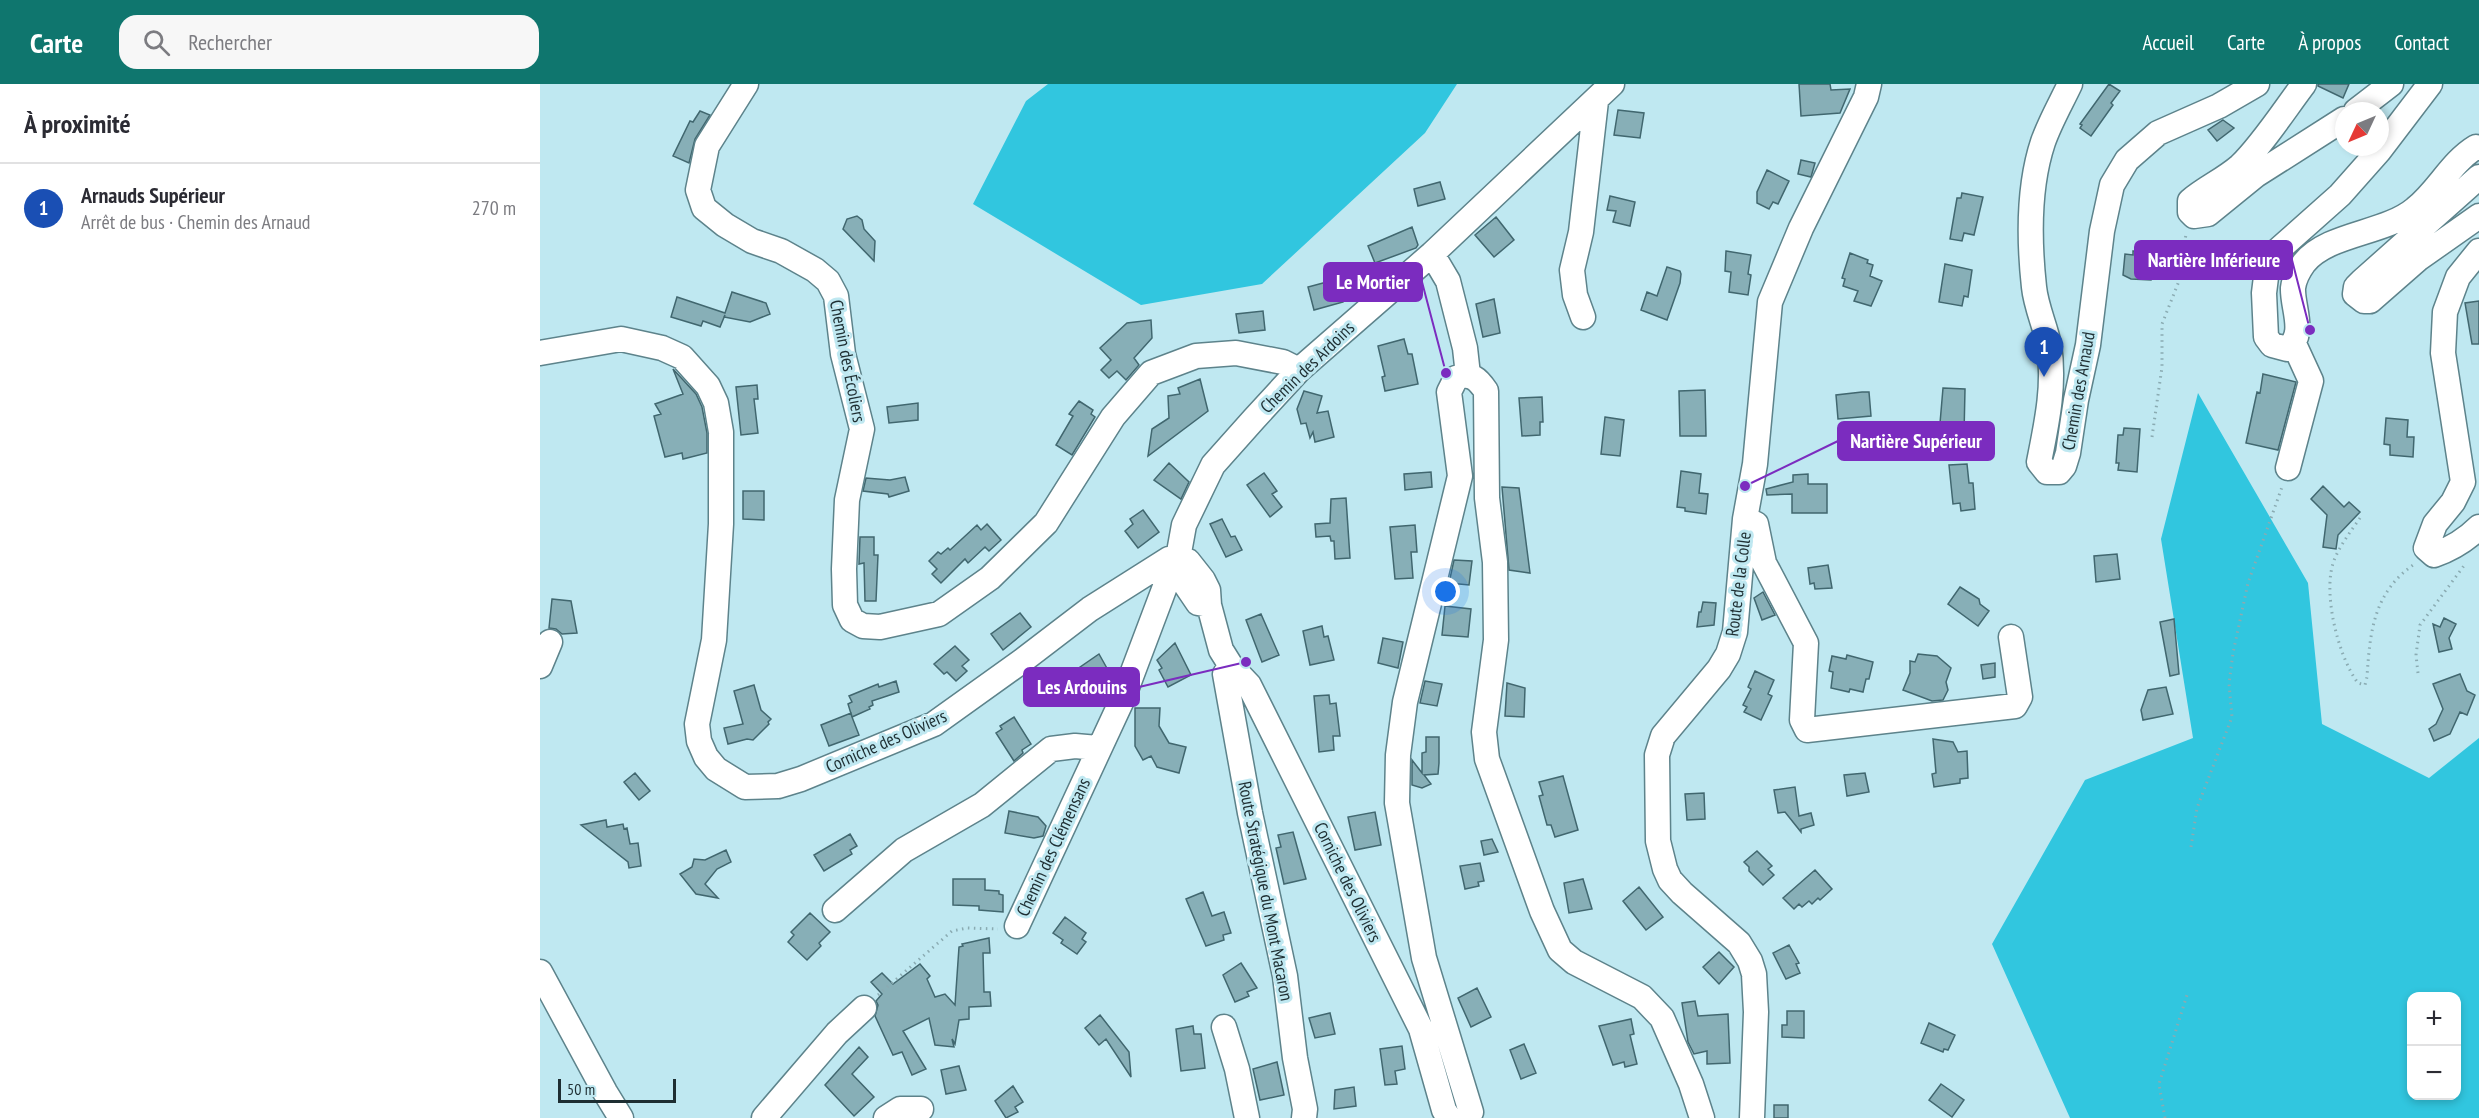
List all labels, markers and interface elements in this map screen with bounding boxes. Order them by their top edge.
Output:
search box [119,15,539,69]
text: Carte [30,24,83,61]
icon: search [140,26,173,59]
text: Rechercher [188,28,272,56]
text: Accueil [2142,29,2194,56]
text: Carte [2227,29,2265,56]
text: À propos [2298,29,2361,56]
text: Contact [2394,29,2449,56]
north arrow [2335,102,2389,156]
text: À proximité [24,107,131,140]
text: Arnauds Supérieur [81,181,225,209]
text: 1 [39,195,48,221]
text: 270 m [472,195,516,221]
text: Arrêt de bus · Chemin des Arnaud [81,209,310,235]
callout: Nartière Inférieure [2135,241,2292,279]
text: Nartière Inférieure [2148,247,2280,273]
callout: Le Mortier [1324,263,1422,301]
text: Le Mortier [1336,269,1410,295]
street label: Chemin des Écoliers [825,298,871,424]
street label: Chemin des Ardoins [1255,316,1359,418]
pin: 1 [2024,328,2064,377]
street label: Chemin des Arnaud [2056,330,2100,452]
callout: Nartière Supérieur [1838,422,1994,460]
text: Nartière Supérieur [1850,428,1982,454]
street label: Route de la Colle [1720,530,1756,638]
your location [1431,577,1460,606]
callout: Les Ardouins [1024,668,1139,706]
text: Les Ardouins [1037,674,1127,700]
street label: Corniche des Oliviers [822,704,950,778]
street label: Chemin des Clémensans [1011,774,1095,920]
street label: Route Stratégique du Mont Macaron [1233,779,1299,1003]
street label: Corniche des Oliviers [1309,818,1387,946]
map controls [2407,992,2461,1100]
button: + [2407,992,2461,1046]
button: − [2407,1046,2461,1100]
scale bar [558,1076,676,1104]
text: 50 m [567,1079,595,1099]

